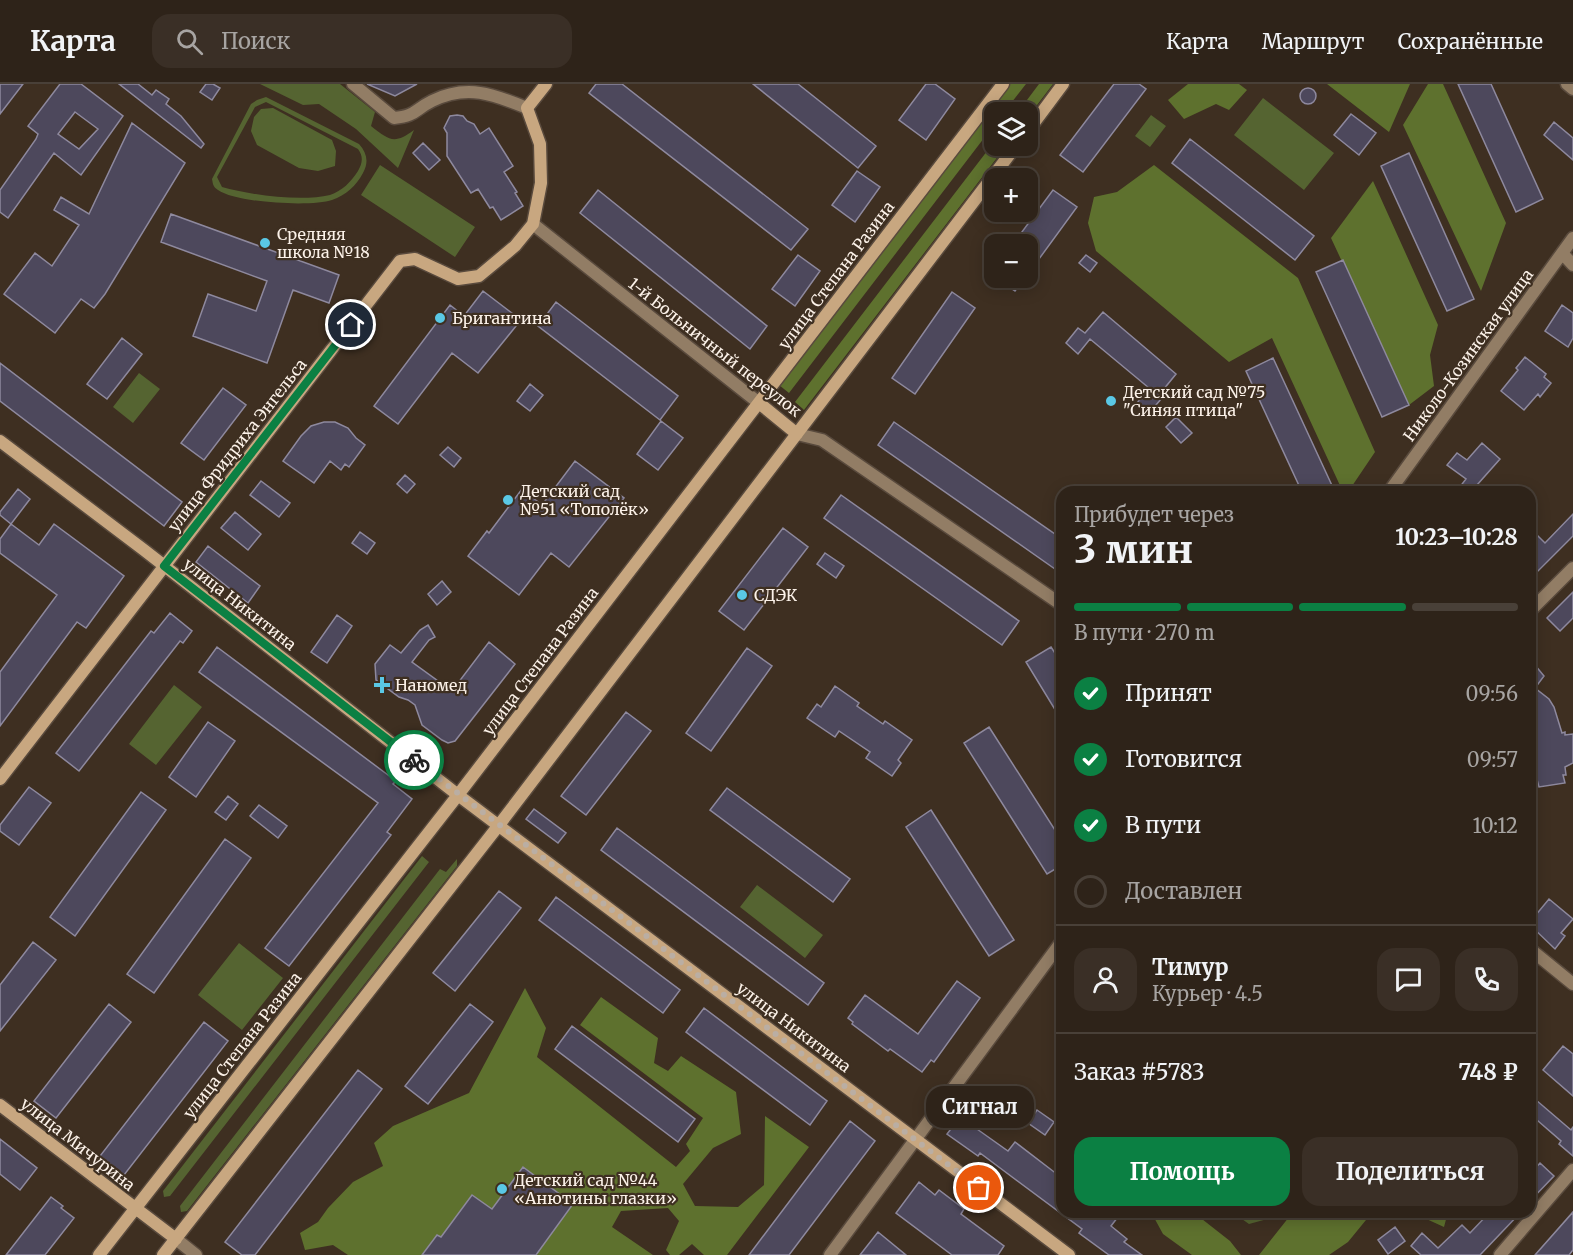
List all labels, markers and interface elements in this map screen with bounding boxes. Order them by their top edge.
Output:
search box [152,14,572,68]
text: Карта [30,23,116,59]
icon: search [173,25,206,58]
text: Поиск [221,27,291,55]
text: Карта [1166,28,1229,55]
text: Маршрут [1262,28,1365,55]
text: Сохранённые [1398,28,1543,55]
map controls [984,102,1038,288]
button: layers [984,102,1038,156]
button: + [984,168,1038,222]
street label: улица Степана Разина [774,197,899,353]
place label: Средняя школа №18 [277,224,370,262]
button: − [984,234,1038,288]
marker: Средняя школа №18 [258,236,272,250]
street label: Николо-Козинская улица [1399,265,1538,445]
street label: 1-й Больничный переулок [624,273,806,421]
pin [325,299,376,350]
icon: home [334,308,367,341]
place label: Бригантина [452,308,552,328]
marker: Бригантина [433,311,447,325]
street label: улица Фридриха Энгельса [163,354,311,535]
place label: Детский сад №75 "Синяя птица" [1123,382,1265,420]
marker: Детский сад №75 "Синяя птица" [1104,394,1118,408]
place label: Детский сад №51 «Тополёк» [520,481,649,519]
marker: Детский сад №51 «Тополёк» [501,493,515,507]
text: Прибудет через [1074,502,1234,527]
text: 10:23–10:28 [1395,523,1518,551]
text: 3 мин [1074,525,1193,574]
street label: улица Никитина [180,554,301,655]
street label: улица Степана Разина [478,583,603,739]
place label: СДЭК [754,585,798,605]
marker: СДЭК [735,588,749,602]
text: В пути · 270 m [1074,620,1215,645]
place label: Наномед [395,675,467,695]
marker: Наномед [373,676,391,694]
icon: check [1074,677,1107,710]
text: Принят [1125,679,1212,707]
text: 09:56 [1466,681,1518,706]
courier [384,730,444,790]
icon: check [1074,743,1107,776]
icon: bike [398,744,431,777]
text: Готовится [1125,745,1242,773]
text: 09:57 [1467,747,1518,772]
icon: check [1074,809,1107,842]
text: В пути [1125,811,1201,839]
text: 10:12 [1473,813,1518,838]
text: Доставлен [1125,877,1242,905]
button: person [1074,948,1137,1011]
button: chat [1377,948,1440,1011]
button: phone [1455,948,1518,1011]
text: Тимур [1152,953,1229,981]
street label: улица Степана Разина [179,967,306,1122]
street label: улица Никитина [733,978,855,1077]
text: Курьер · 4.5 [1152,981,1263,1006]
text: Заказ #5783 [1074,1058,1205,1086]
text: 748 ₽ [1458,1058,1518,1086]
callout: Сигнал [925,1086,1033,1128]
street label: улица Мичурина [17,1093,139,1195]
text: Сигнал [942,1094,1018,1119]
button: Помощь [1074,1137,1290,1206]
button: Поделиться [1302,1137,1518,1206]
pin [953,1162,1004,1213]
place label: Детский сад №44 «Анютины глазки» [514,1170,677,1208]
icon: bag [962,1171,995,1204]
marker: Детский сад №44 «Анютины глазки» [495,1182,509,1196]

